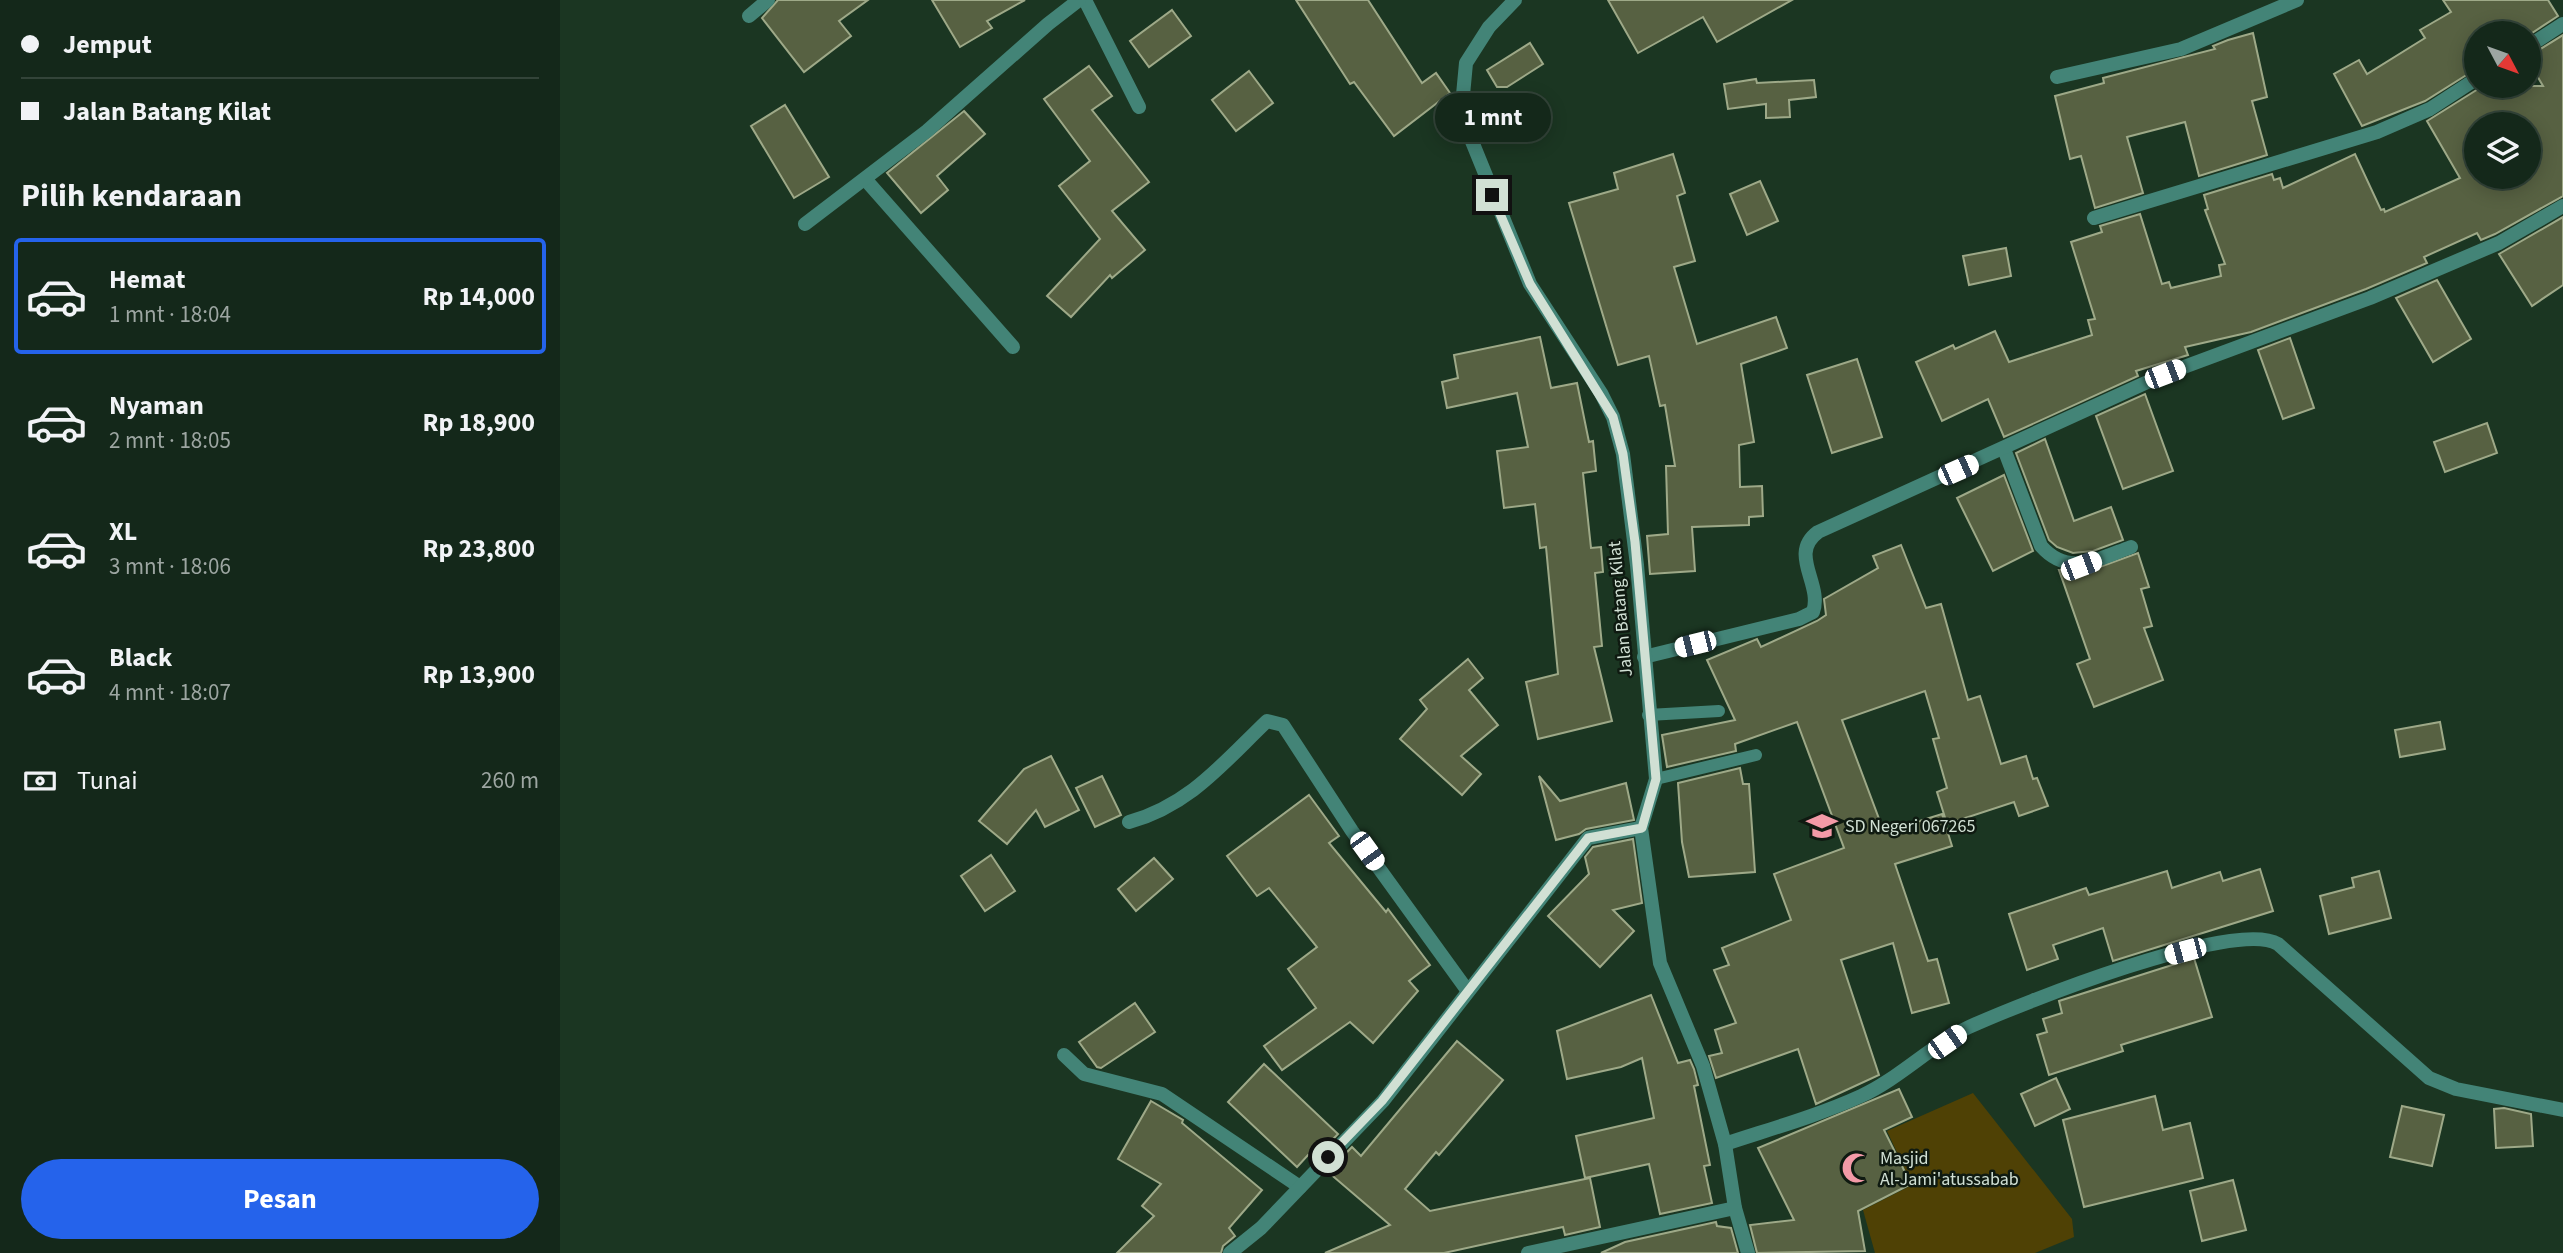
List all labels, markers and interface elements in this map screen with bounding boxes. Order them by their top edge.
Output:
north arrow [2464,21,2541,98]
map controls [2464,21,2541,189]
text: Jemput [63,26,152,63]
text: Jalan Batang Kilat [63,93,271,130]
callout: 1 mnt [1434,94,1550,142]
text: 1 mnt [1464,101,1522,134]
button: layers [2464,112,2541,189]
text: Pilih kendaraan [21,173,242,219]
route end [1476,179,1508,211]
text: Hemat [109,261,185,298]
icon: car [25,265,88,328]
text: Rp 14,000 [423,278,535,315]
text: 1 mnt · 18:04 [109,298,231,331]
car [2142,357,2189,391]
text: Nyaman [109,387,204,424]
icon: car [25,391,88,454]
text: Rp 18,900 [423,404,535,441]
text: 2 mnt · 18:05 [109,424,231,457]
car [1935,452,1982,488]
text: XL [109,513,137,550]
icon: car [25,517,88,580]
text: Rp 23,800 [423,530,535,567]
street label: Jalan Batang Kilat [1602,540,1639,678]
car [2058,549,2105,583]
text: 3 mnt · 18:06 [109,550,231,583]
car [1673,629,1718,659]
text: Black [109,639,172,676]
icon: car [25,643,88,706]
text: Rp 13,900 [423,656,535,693]
text: 4 mnt · 18:07 [109,676,231,709]
icon: cash [21,762,59,800]
text: Tunai [77,762,138,799]
text: 260 m [481,764,539,797]
school or university icon: SD Negeri 067265 [1805,809,1839,843]
place label: SD Negeri 067265 [1845,814,1975,839]
car [1347,828,1388,874]
car [2162,935,2209,967]
car [1924,1021,1971,1063]
route start [1312,1141,1344,1173]
place label: Masjid Al-Jami'atussabab [1880,1146,2019,1192]
mosque icon: Masjid Al-Jami'atussabab [1840,1151,1874,1185]
button: Pesan [21,1159,539,1239]

